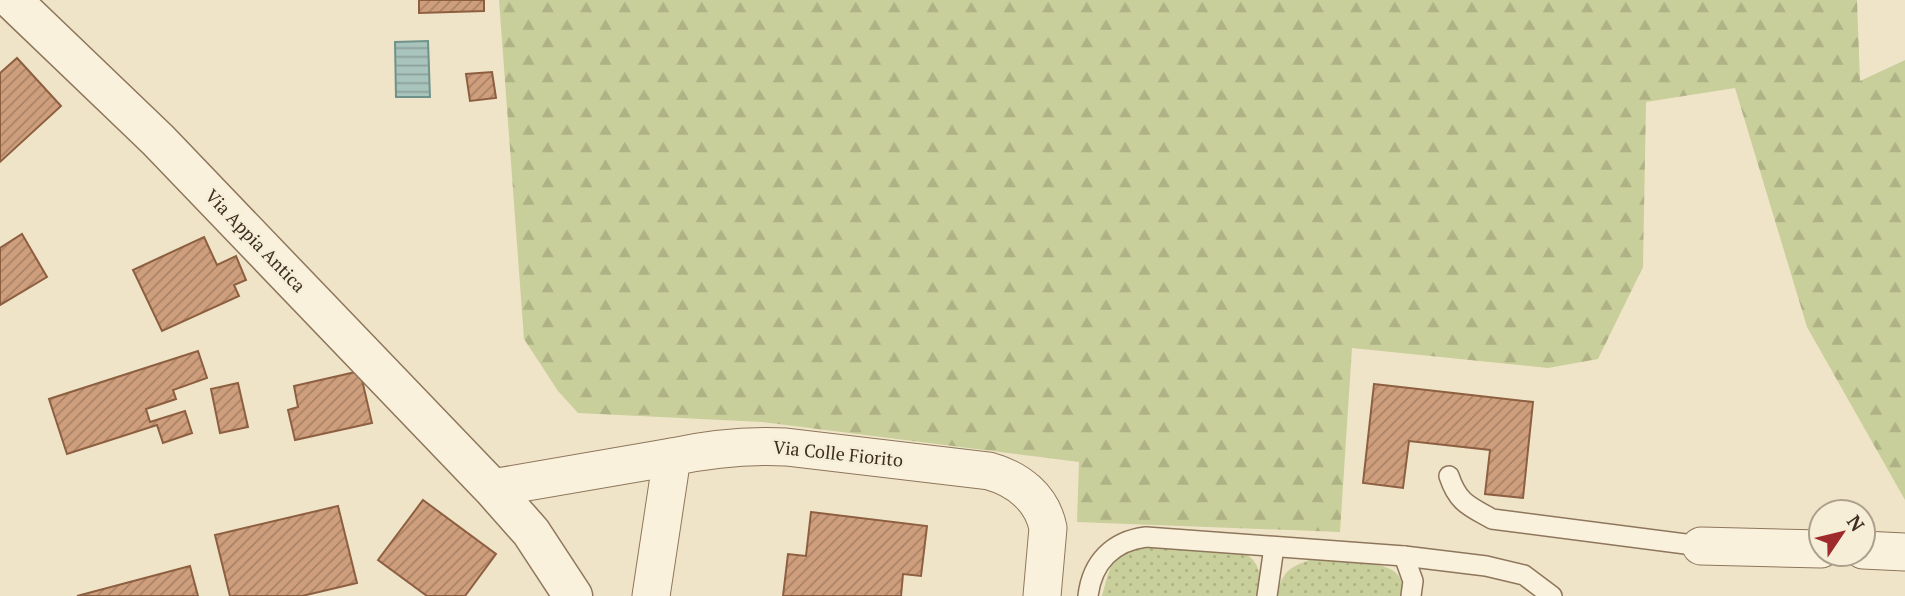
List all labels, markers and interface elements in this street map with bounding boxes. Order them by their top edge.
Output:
street label: Via Appia Antica [200,184,311,297]
street label: Via Colle Fiorito [772,434,904,472]
north arrow [1807,498,1877,568]
text: N [1842,510,1871,537]

